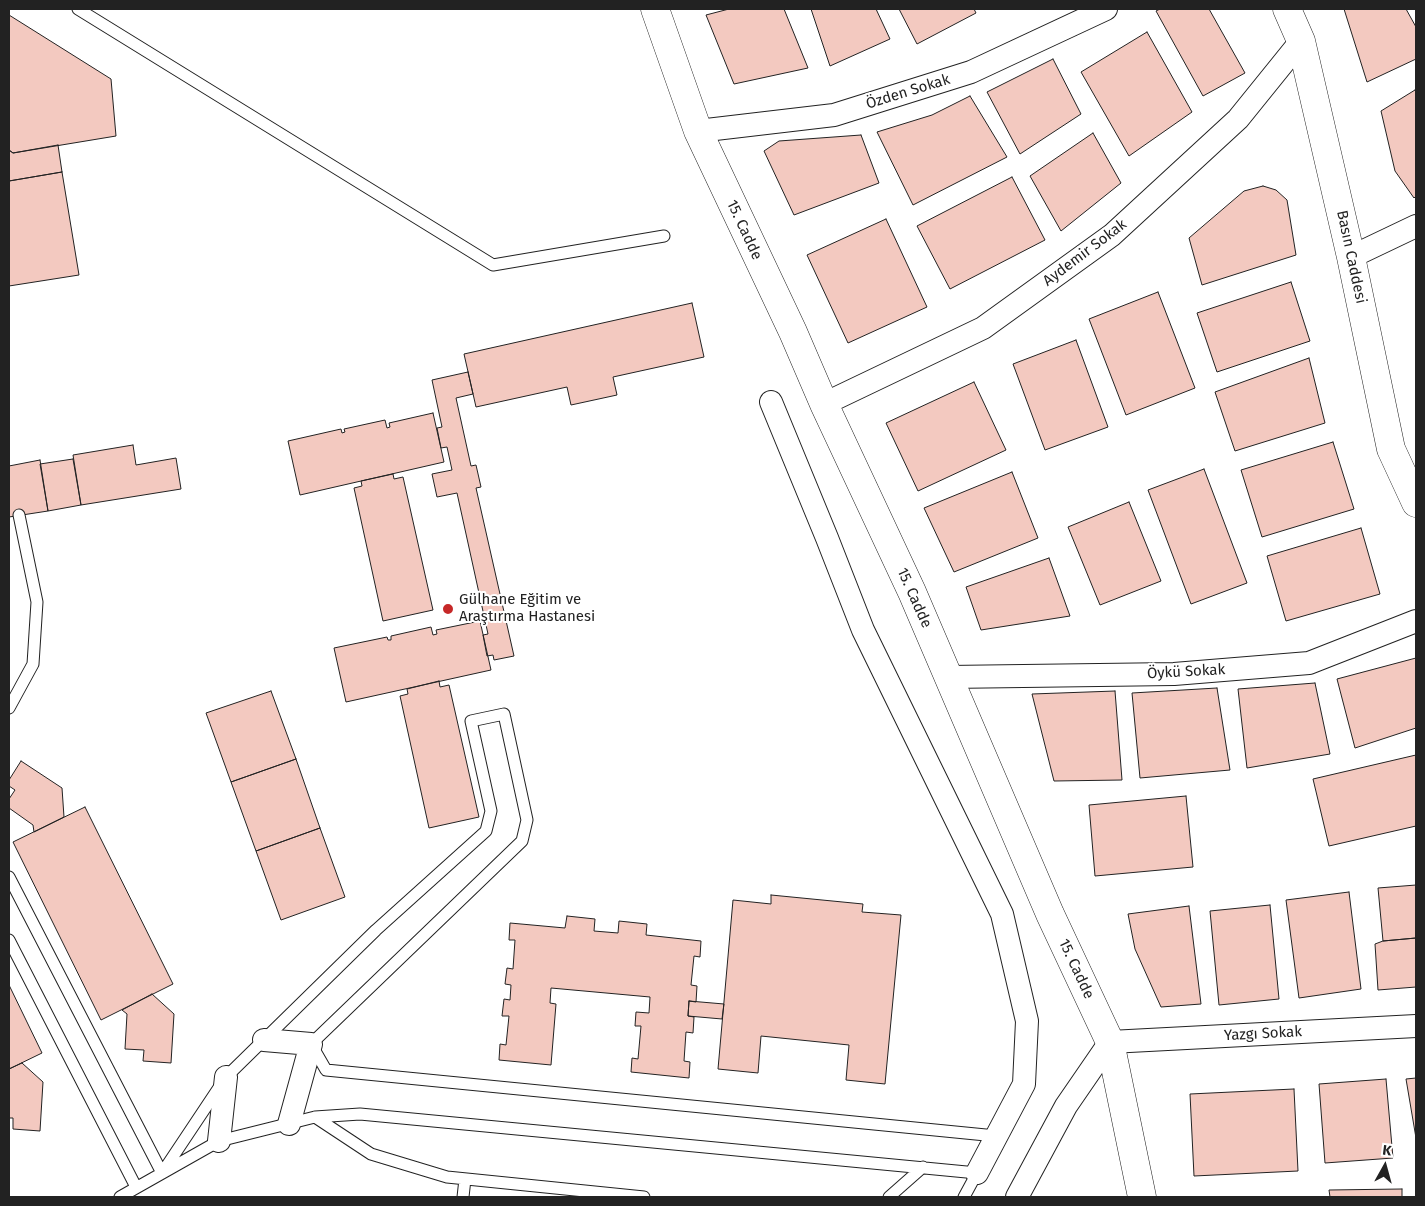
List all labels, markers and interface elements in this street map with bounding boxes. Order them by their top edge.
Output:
street label: Özden Sokak [864,71,952,113]
street label: 15. Cadde [722,197,766,263]
street label: Basın Caddesi [1332,209,1370,305]
street label: Aydemir Sokak [1040,216,1130,290]
street label: 15. Cadde [893,565,935,631]
place label: Gülhane Eğitim ve Araştırma Hastanesi [459,591,595,626]
marker: Gülhane Eğitim ve Araştırma Hastanesi [441,602,455,616]
street label: Öykü Sokak [1146,661,1226,683]
street label: 15. Cadde [1054,936,1098,1002]
street label: Yazgı Sokak [1224,1023,1302,1045]
north arrow [1360,1141,1410,1191]
text: K [1381,1142,1392,1160]

